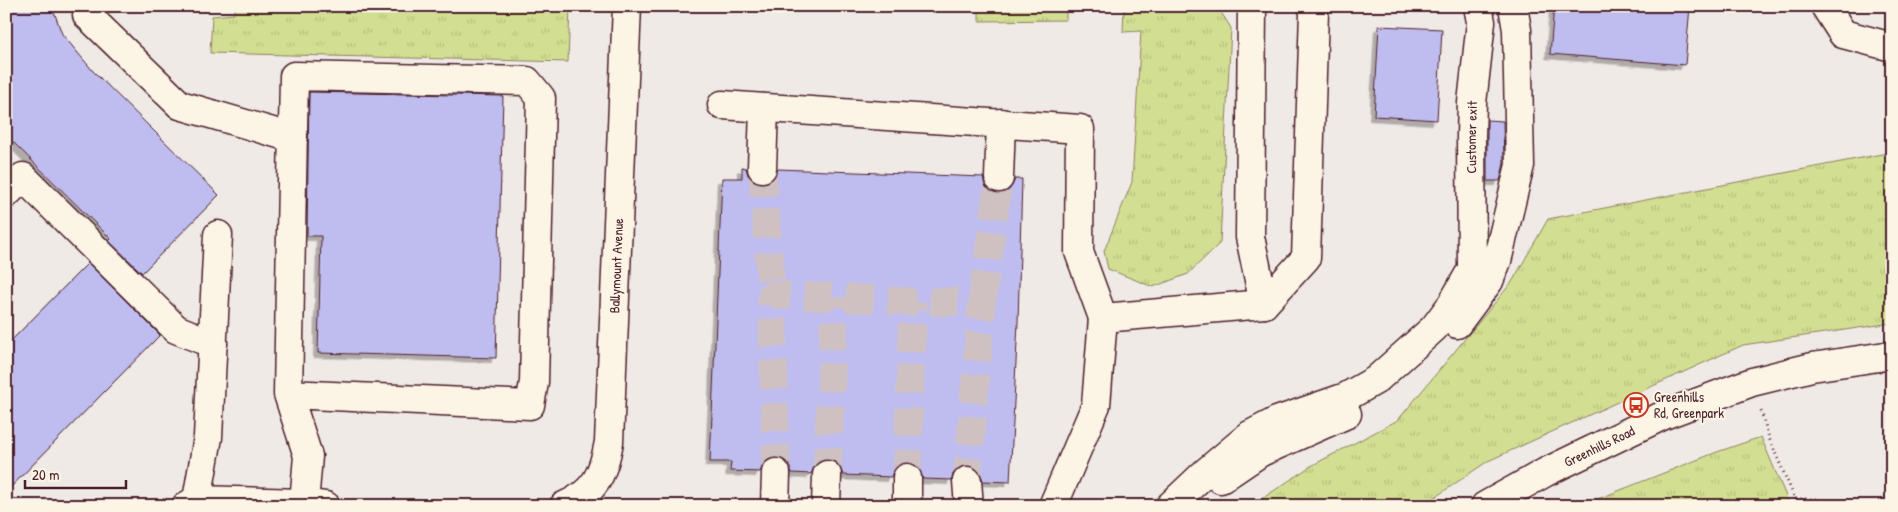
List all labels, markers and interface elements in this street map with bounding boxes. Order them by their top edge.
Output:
street label: Customer exit [1461,100,1481,174]
street label: Ballymount Avenue [604,217,627,314]
place label: Greenhills Rd, Greenpark [1654,387,1724,423]
bus stop icon: Greenhills Rd, Greenpark [1623,392,1649,418]
street label: Greenhills Road [1561,420,1638,471]
scale bar [25,457,126,489]
text: 20 m [32,464,59,485]

